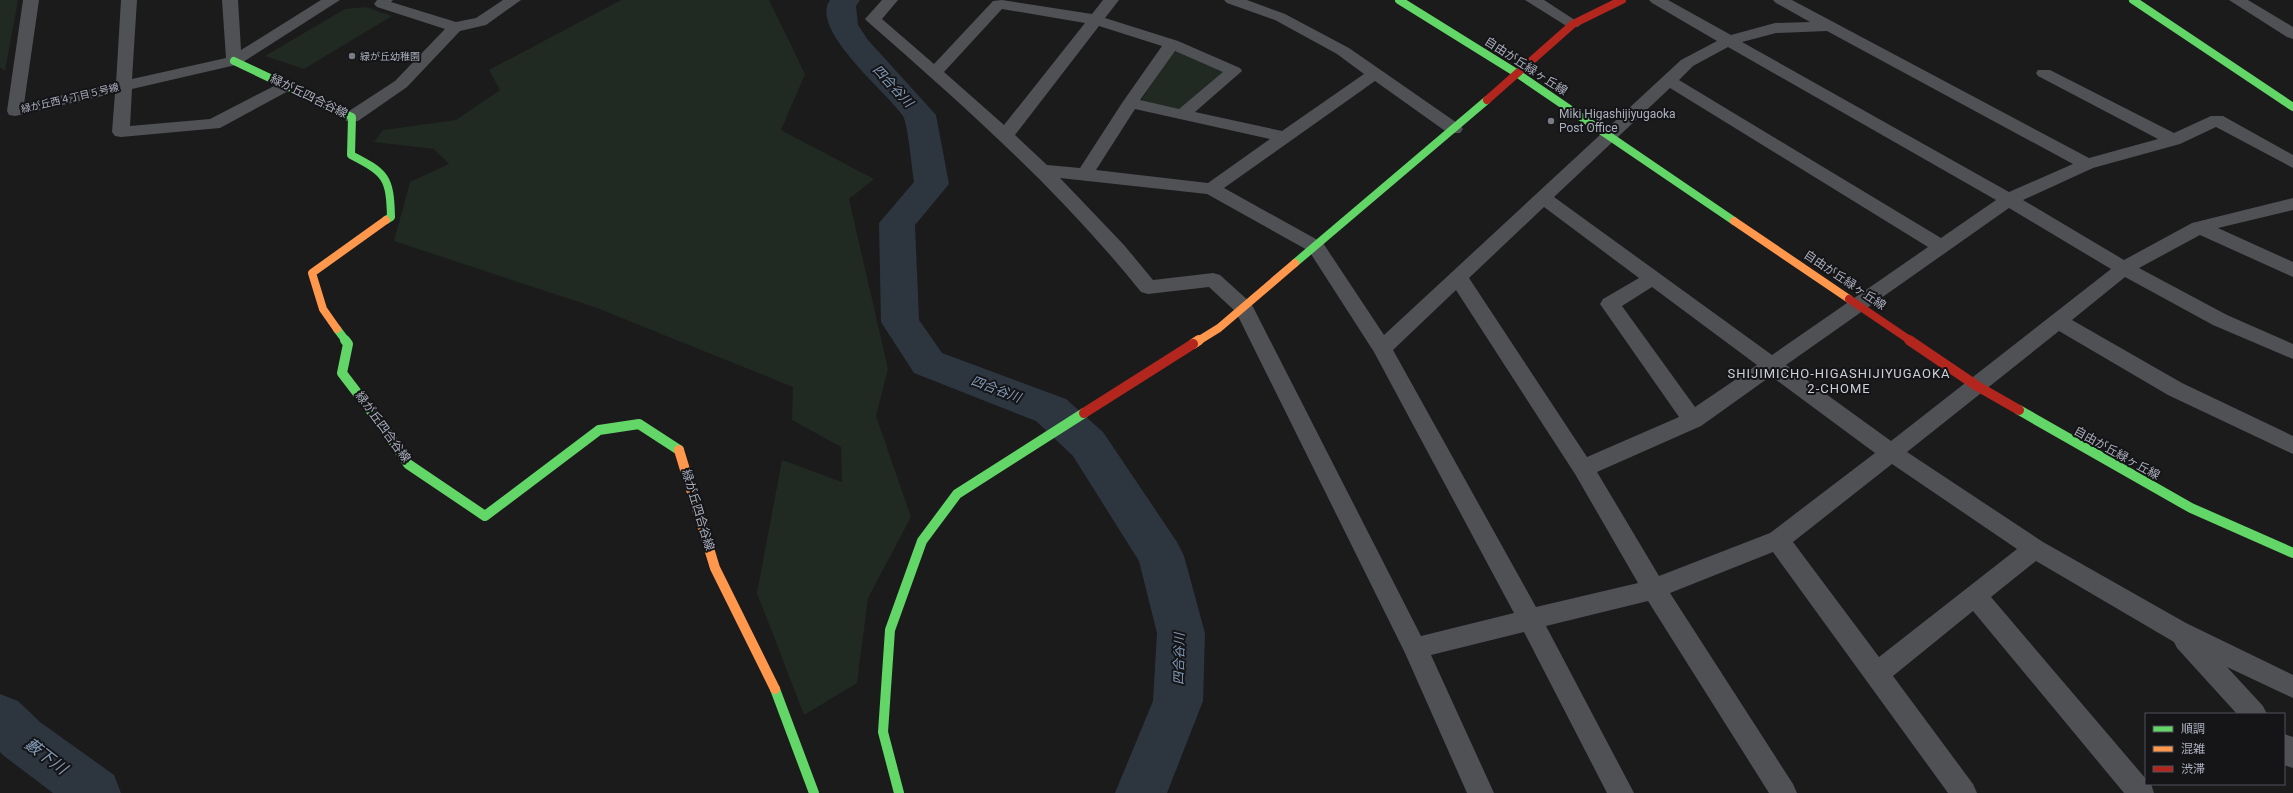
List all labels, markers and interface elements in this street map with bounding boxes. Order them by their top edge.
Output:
street label: 自由が丘緑ヶ丘線 [1482,34,1570,98]
marker: 緑が丘幼稚園 [347,51,357,61]
place label: 緑が丘幼稚園 [360,51,420,62]
water label: 四合谷川 [870,62,918,112]
street label: 緑が丘四合谷線 [268,71,350,121]
street label: 緑が丘西４丁目５号線 [20,81,120,115]
place label: Miki Higashijiyugaoka Post Office [1559,107,1676,135]
marker: Miki Higashijiyugaoka Post Office [1546,116,1556,126]
street label: 自由が丘緑ヶ丘線 [1801,247,1889,313]
district label: SHIJIMICHO-HIGASHIJIYUGAOKA 2-CHOME [1727,366,1951,396]
water label: 四合谷川 [969,373,1025,406]
street label: 緑が丘四合谷線 [353,389,413,465]
street label: 自由が丘緑ヶ丘線 [2072,424,2162,482]
street label: 緑が丘四合谷線 [679,468,717,552]
water label: 四合谷川 [1171,631,1187,685]
legend [2145,713,2285,785]
text: 順調 [2181,722,2205,736]
water label: 藪下川 [21,734,72,779]
text: 混雑 [2181,742,2205,756]
text: 渋滞 [2181,762,2205,776]

